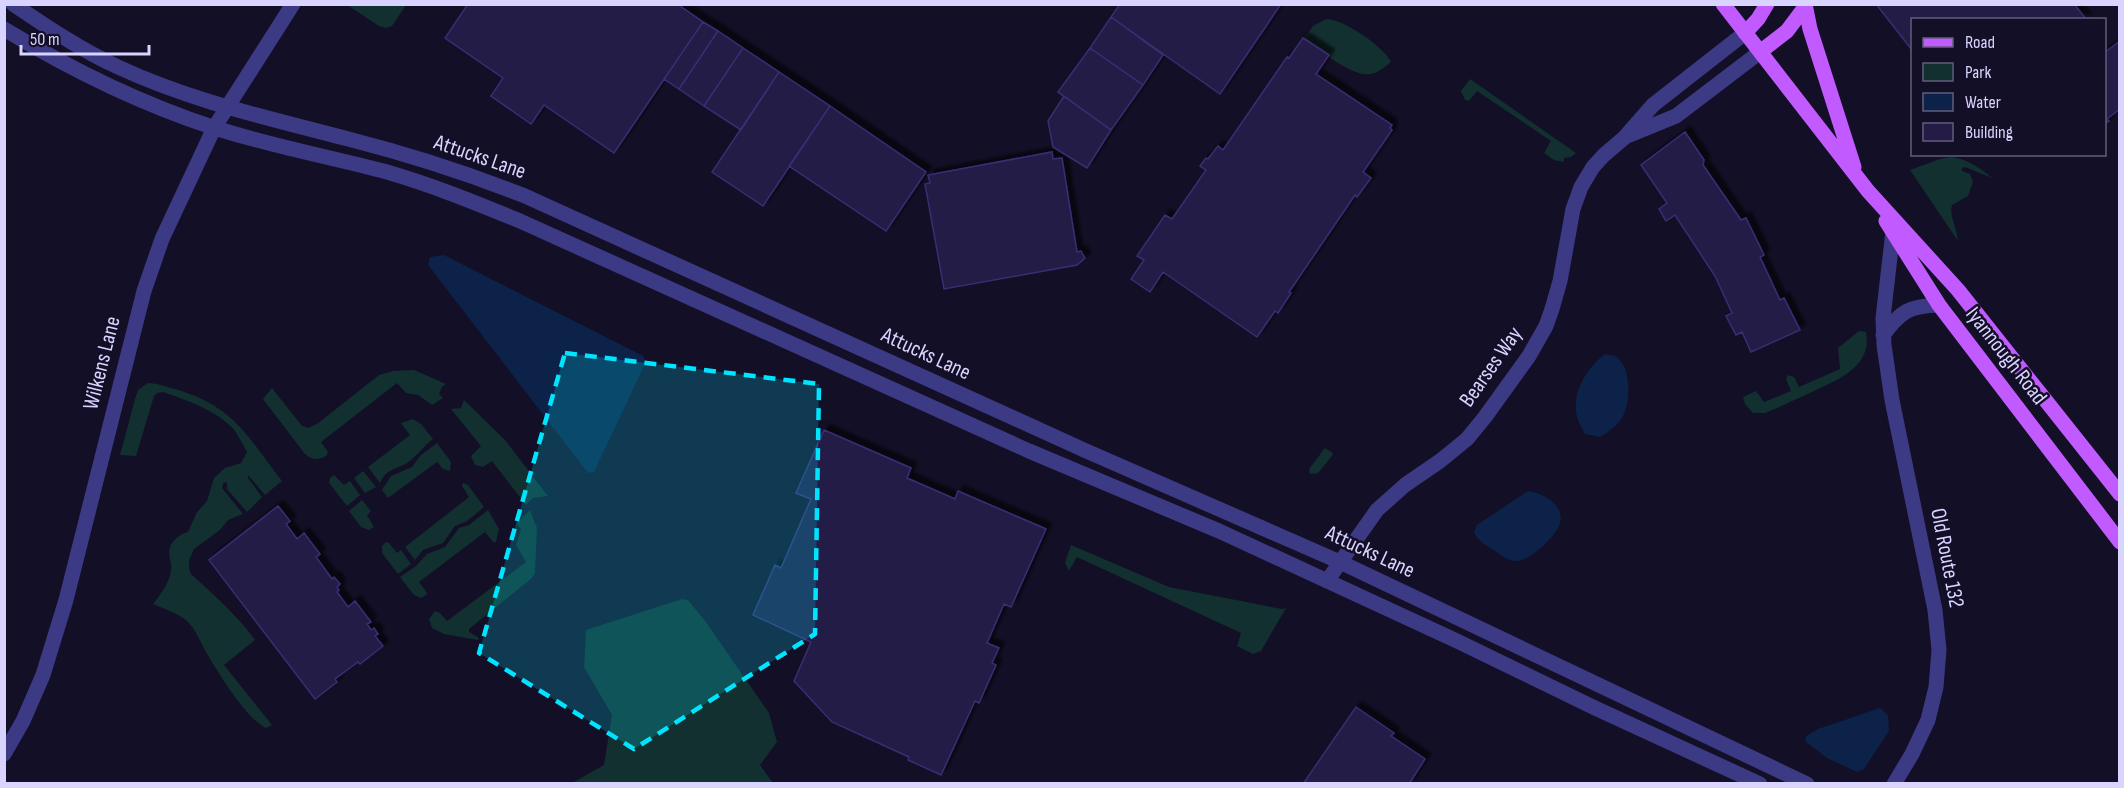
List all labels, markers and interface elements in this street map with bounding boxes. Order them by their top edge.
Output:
scale bar [21,18,148,56]
legend [1911,18,2106,156]
text: 50 m [30,29,60,50]
text: Road [1965,32,1995,53]
text: Park [1965,62,1991,83]
text: Water [1965,92,2001,113]
text: Building [1965,122,2013,143]
street label: Attucks Lane [430,128,529,185]
street label: Iyannough Road [1959,302,2053,410]
street label: Wilkens Lane [77,314,127,412]
street label: Attucks Lane [876,321,975,386]
street label: Bearses Way [1454,321,1529,412]
street label: Old Route 132 [1924,506,1970,610]
street label: Attucks Lane [1320,519,1419,584]

